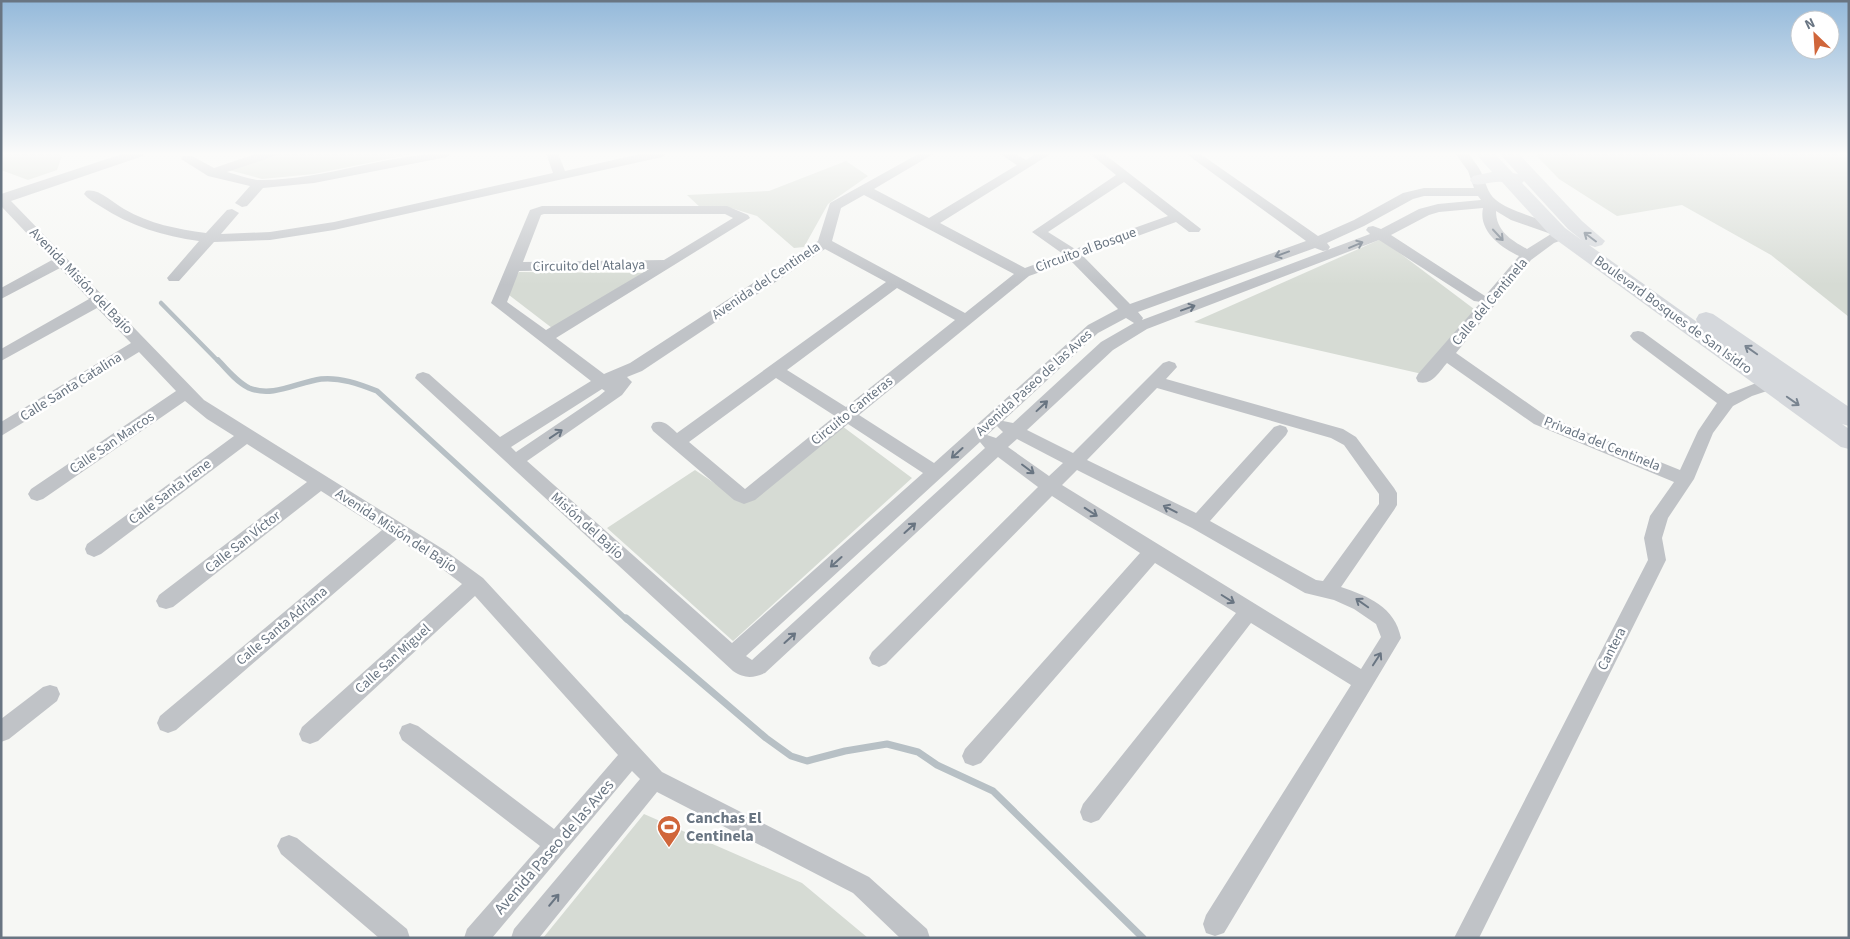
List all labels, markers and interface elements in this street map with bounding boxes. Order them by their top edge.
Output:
north arrow [1790,10,1840,60]
text: N [1801,13,1818,35]
street label: Circuito al Bosque [1033,222,1139,278]
street label: Avenida Misión del Bajío [25,223,137,339]
one-way arrow [1493,229,1504,242]
one-way arrow [1583,232,1597,242]
street label: Avenida del Centinela [708,237,824,325]
one-way arrow [1348,239,1363,249]
one-way arrow [1274,250,1290,259]
street label: Boulevard Bosques de San Isidro [1590,251,1756,379]
street label: Calle del Centinela [1447,254,1533,350]
street label: Circuito del Atalaya [533,255,645,277]
one-way arrow [1179,303,1195,312]
street label: Avenida Paseo de las Aves [971,325,1097,441]
one-way arrow [1745,345,1759,355]
street label: Calle Santa Catalina [16,348,126,426]
street label: Circuito Canteras [807,372,897,450]
one-way arrow [1785,395,1799,406]
one-way arrow [1036,400,1048,412]
street label: Calle San Marcos [66,407,158,479]
street label: Privada del Centinela [1541,411,1663,477]
one-way arrow [548,429,562,439]
one-way arrow [950,447,963,459]
street label: Calle Santa Irene [125,454,215,530]
one-way arrow [1021,464,1034,475]
street label: Avenida Misión del Bajío [331,484,461,578]
street label: Misión del Bajío [546,488,628,564]
one-way arrow [1163,504,1178,513]
street label: Calle San Víctor [201,506,285,578]
one-way arrow [1083,507,1097,517]
one-way arrow [903,522,916,534]
one-way arrow [829,556,842,568]
street label: Calle Santa Adriana [232,582,332,670]
one-way arrow [1220,595,1234,605]
one-way arrow [1355,598,1369,608]
street label: Calle San Miguel [351,619,436,698]
street label: Cantera [1593,624,1631,674]
one-way arrow [783,632,796,644]
one-way arrow [1373,653,1383,667]
street label: Avenida Paseo de las Aves [489,775,619,919]
place label: Canchas El Centinela [686,807,762,847]
sports icon: Canchas El Centinela [656,814,682,848]
one-way arrow [548,894,559,907]

